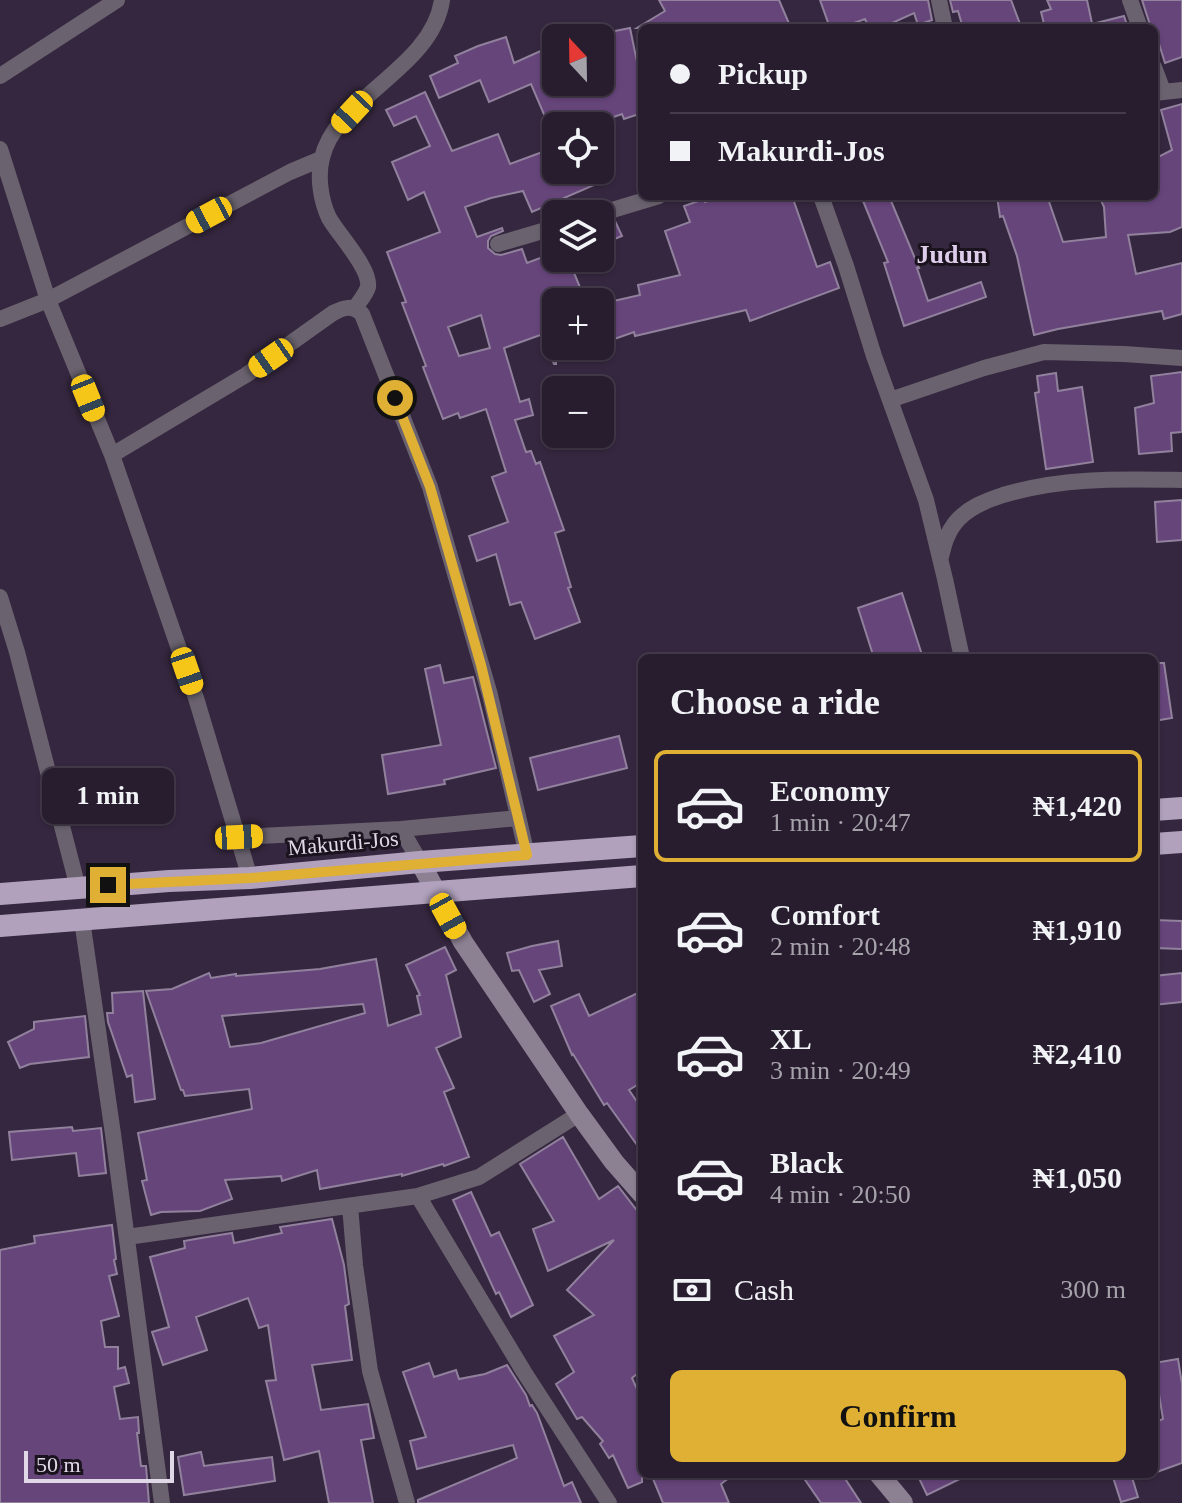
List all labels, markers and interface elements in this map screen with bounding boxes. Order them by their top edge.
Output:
north arrow [542,24,614,96]
map controls [542,24,614,448]
text: Pickup [718,57,808,90]
car [327,86,377,138]
button: locate [542,112,614,184]
text: Makurdi-Jos [718,134,885,167]
car [182,193,236,237]
button: layers [542,200,614,272]
district label: Judun [917,240,988,269]
button: + [542,288,614,360]
car [244,334,298,382]
car [68,371,108,425]
button: − [542,376,614,448]
route start [377,380,413,416]
car [168,644,206,698]
text: Choose a ride [670,682,880,722]
callout: 1 min [42,769,174,825]
icon: car [674,770,746,842]
text: Economy [770,774,890,807]
text: 1 min [77,781,139,810]
text: ₦1,420 [1033,789,1122,822]
text: 1 min · 20:47 [770,808,911,837]
car [214,824,264,850]
street label: Makurdi-Jos [287,826,399,860]
route end [90,867,126,903]
car [426,889,470,943]
icon: car [674,894,746,966]
text: Comfort [770,898,880,931]
text: ₦1,910 [1033,913,1122,946]
text: 2 min · 20:48 [770,932,911,961]
icon: car [674,1018,746,1090]
text: XL [770,1022,812,1055]
text: ₦2,410 [1033,1037,1122,1070]
text: 3 min · 20:49 [770,1056,911,1085]
icon: car [674,1142,746,1214]
text: Black [770,1146,843,1179]
text: ₦1,050 [1033,1161,1122,1194]
text: 4 min · 20:50 [770,1180,911,1209]
icon: cash [670,1268,714,1312]
text: Cash [734,1273,794,1306]
text: 300 m [1060,1275,1126,1304]
button: Confirm [670,1370,1126,1462]
scale bar [24,1447,174,1483]
text: 50 m [36,1452,81,1477]

